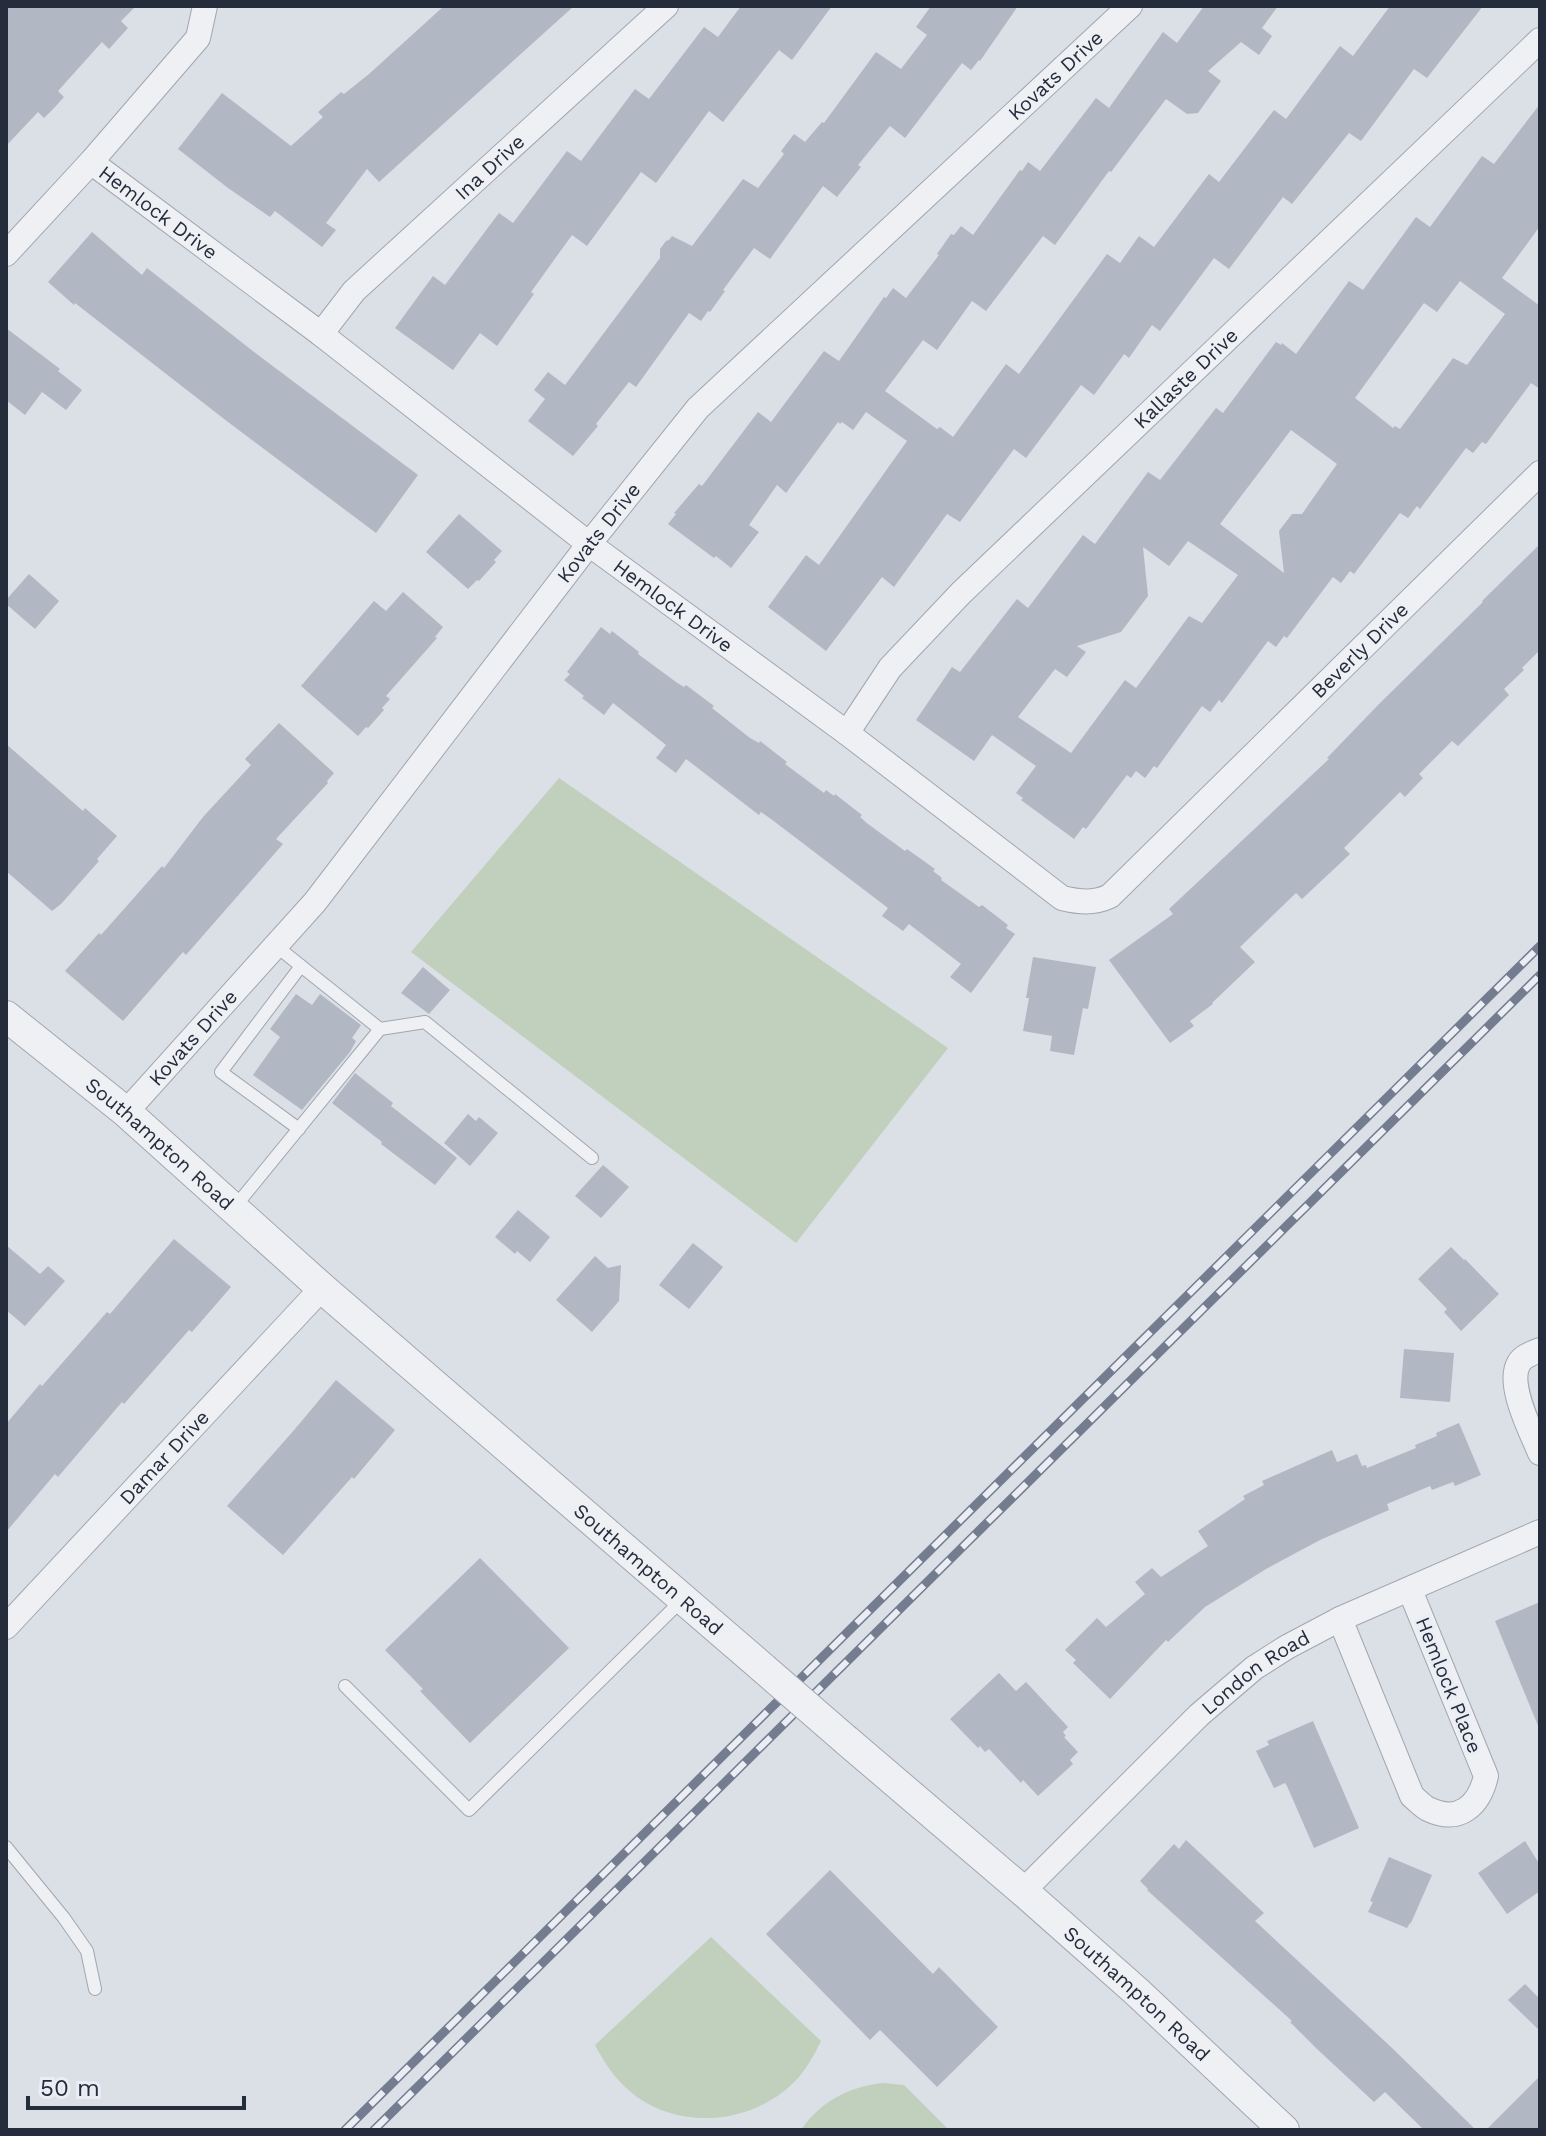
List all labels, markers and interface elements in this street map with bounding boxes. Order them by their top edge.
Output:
street label: Kovats Drive [1003,25,1108,125]
street label: Ina Drive [450,129,529,205]
street label: Hemlock Drive [94,160,222,264]
street label: Kallaste Drive [1129,323,1243,434]
street label: Kovats Drive [552,478,645,588]
street label: Hemlock Drive [609,554,738,657]
street label: Beverly Drive [1306,597,1413,703]
street label: Kovats Drive [144,985,242,1091]
street label: Southampton Road [81,1072,239,1215]
street label: Damar Drive [114,1405,214,1510]
street label: Southampton Road [569,1498,728,1640]
street label: Hemlock Place [1411,1613,1487,1757]
street label: London Road [1196,1625,1314,1720]
street label: Southampton Road [1059,1921,1215,2066]
scale bar [28,2060,244,2110]
text: 50 m [40,2074,100,2102]

